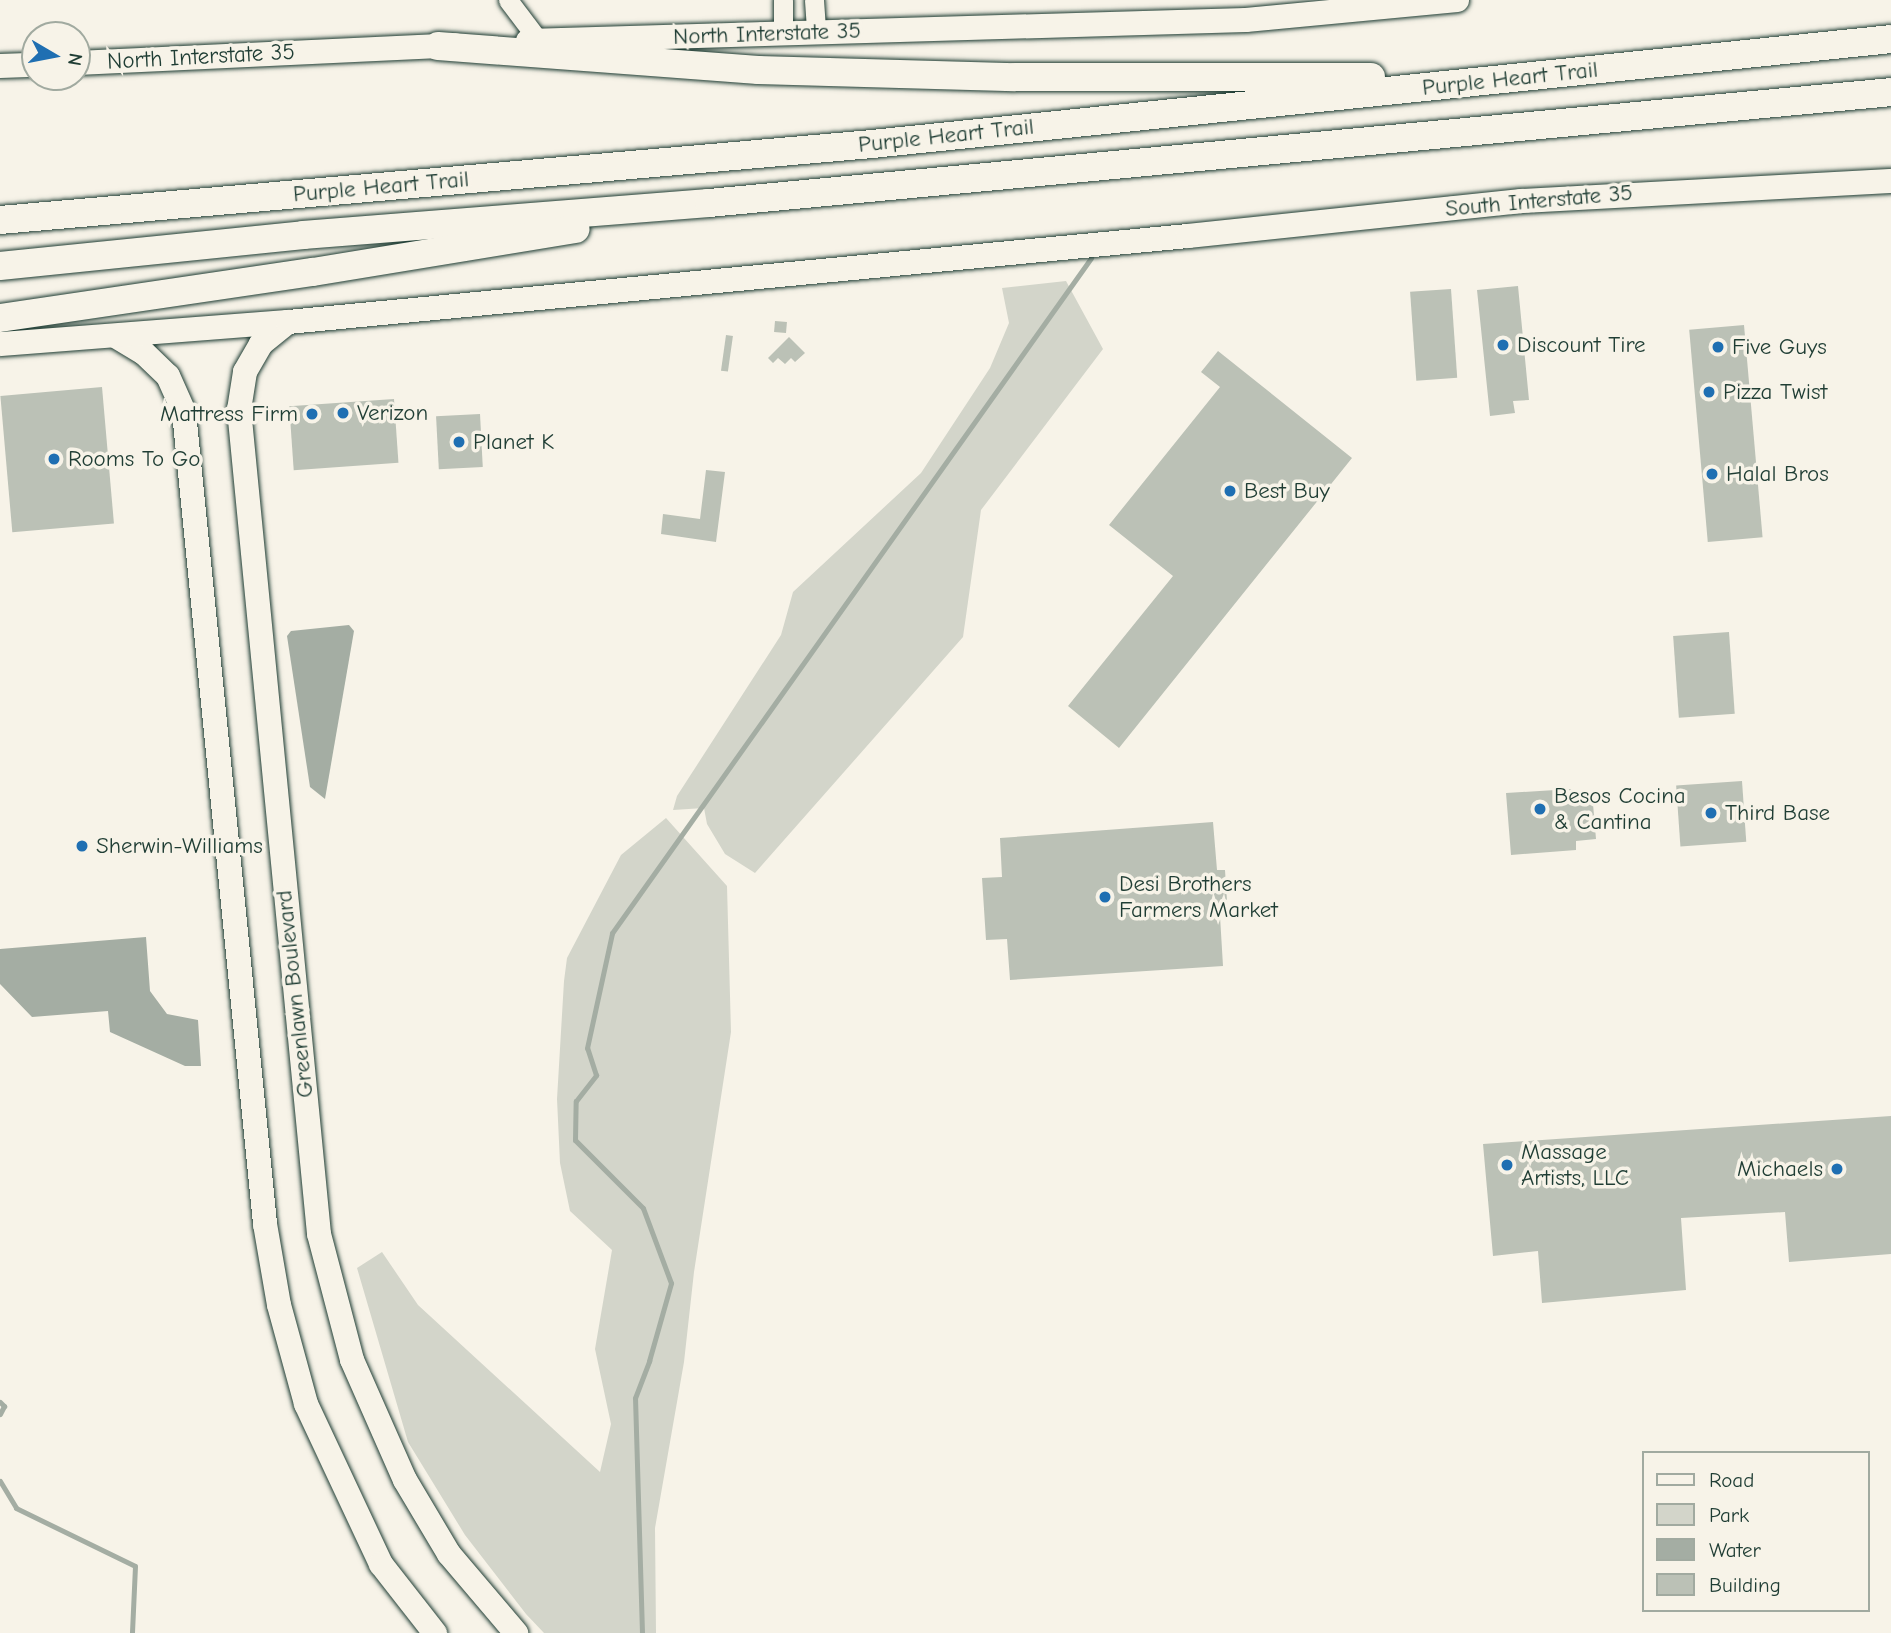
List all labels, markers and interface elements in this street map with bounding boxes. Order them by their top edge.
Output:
street label: North Interstate 35 [673,17,861,51]
north arrow [21,21,91,91]
street label: North Interstate 35 [106,38,296,76]
text: N [63,51,87,67]
street label: Purple Heart Trail [1421,56,1599,102]
street label: Purple Heart Trail [857,113,1035,159]
street label: Purple Heart Trail [292,166,470,208]
street label: South Interstate 35 [1444,179,1634,223]
place label: Discount Tire [1517,331,1646,359]
place label: Five Guys [1732,333,1827,361]
marker: Discount Tire [1495,337,1511,353]
marker: Five Guys [1710,339,1726,355]
place label: Pizza Twist [1723,378,1827,406]
marker: Pizza Twist [1701,384,1717,400]
place label: Verizon [357,399,428,427]
place label: Mattress Firm [160,400,298,428]
marker: Verizon [335,405,351,421]
marker: Mattress Firm [304,406,320,422]
place label: Planet K [473,428,554,456]
marker: Planet K [451,434,467,450]
place label: Rooms To Go [68,445,200,473]
marker: Rooms To Go [46,451,62,467]
place label: Halal Bros [1726,460,1829,488]
marker: Halal Bros [1704,466,1720,482]
place label: Best Buy [1244,477,1330,505]
marker: Best Buy [1222,483,1238,499]
place label: Besos Cocina & Cantina [1554,782,1686,836]
place label: Third Base [1725,799,1830,827]
marker: Besos Cocina & Cantina [1532,801,1548,817]
marker: Third Base [1703,805,1719,821]
place label: Sherwin-Williams [96,832,263,860]
marker: Sherwin-Williams [74,838,90,854]
place label: Desi Brothers Farmers Market [1119,870,1278,924]
street label: Greenlawn Boulevard [270,889,320,1099]
marker: Desi Brothers Farmers Market [1097,889,1113,905]
place label: Massage Artists, LLC [1521,1138,1629,1192]
place label: Michaels [1737,1155,1823,1183]
marker: Massage Artists, LLC [1499,1157,1515,1173]
marker: Michaels [1829,1161,1845,1177]
legend [1643,1451,1870,1612]
text: Road [1709,1468,1754,1492]
text: Park [1709,1503,1749,1527]
text: Water [1709,1538,1761,1562]
text: Building [1709,1573,1781,1597]

